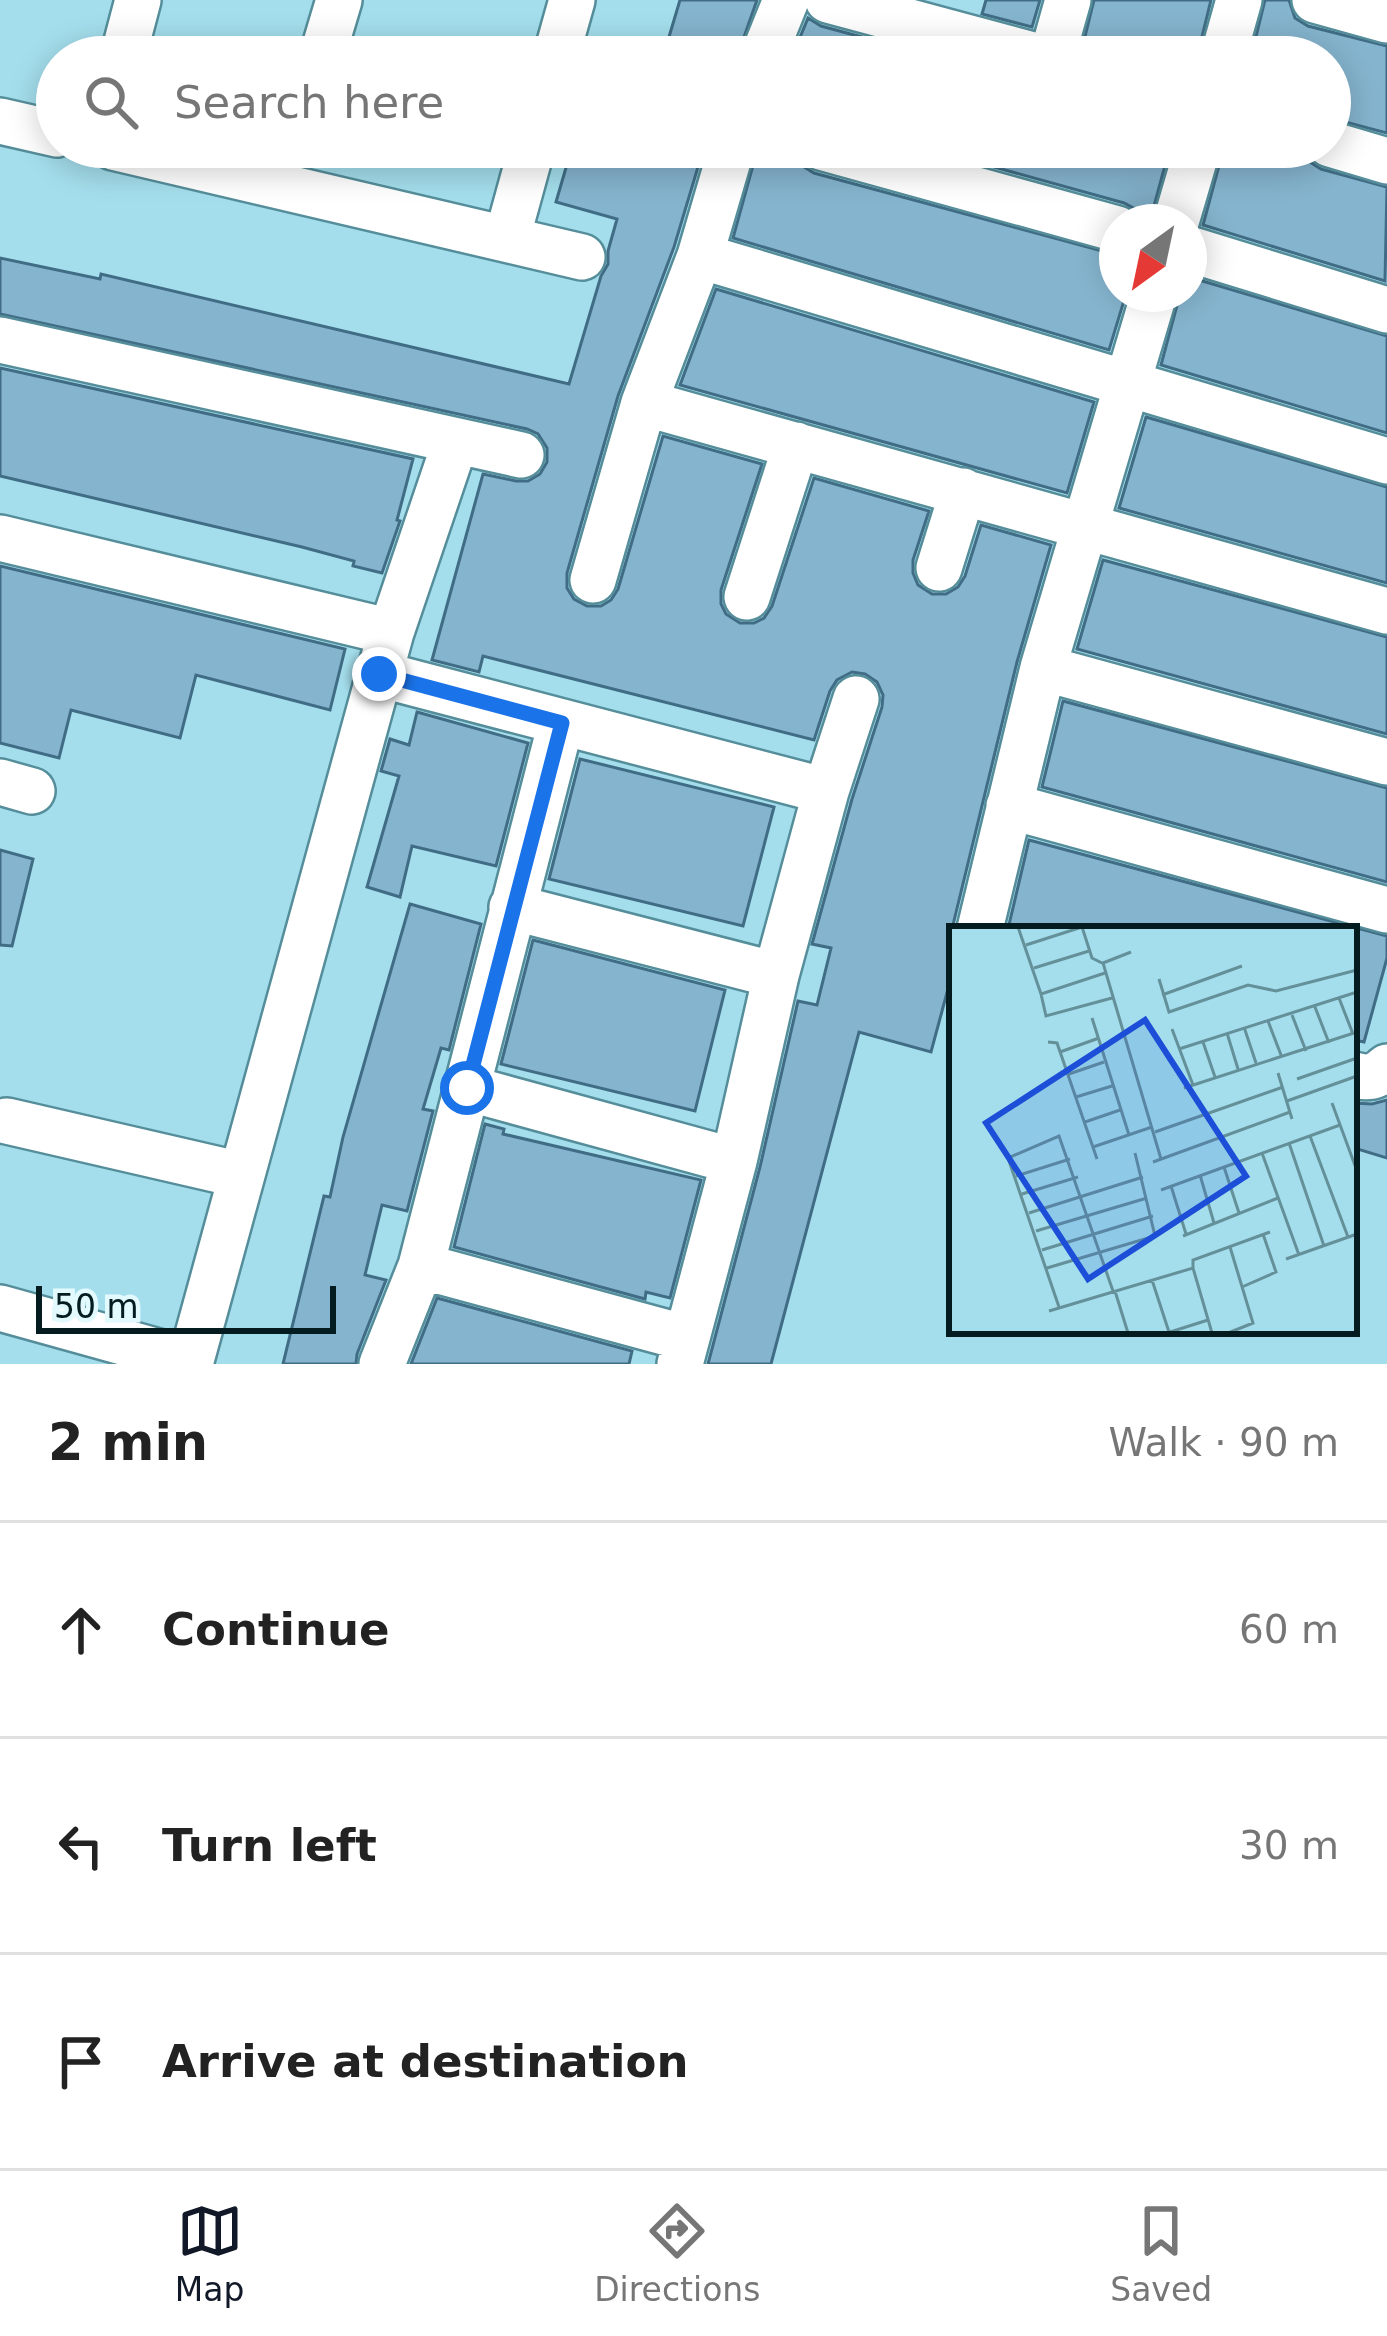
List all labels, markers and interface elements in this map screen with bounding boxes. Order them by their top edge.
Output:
search box [36,36,1351,168]
icon: search [78,69,144,135]
text: Search here [174,76,444,129]
north arrow [1099,204,1207,312]
route end [352,647,406,701]
inset map [949,926,1357,1334]
route start [440,1061,494,1115]
scale bar [36,1280,336,1333]
text: 50 m [54,1287,139,1326]
text: 2 min [48,1413,208,1472]
text: Walk · 90 m [1108,1420,1339,1465]
icon: ahead [48,1597,114,1663]
text: Continue [162,1603,390,1656]
text: 60 m [1239,1607,1339,1652]
icon: left [48,1813,114,1879]
text: Turn left [162,1819,377,1872]
text: 30 m [1239,1823,1339,1868]
icon: arrive [48,2029,114,2095]
text: Arrive at destination [162,2035,688,2088]
tab: Map [175,2198,245,2309]
tab: Directions [594,2198,760,2309]
tab: Saved [1110,2198,1212,2309]

